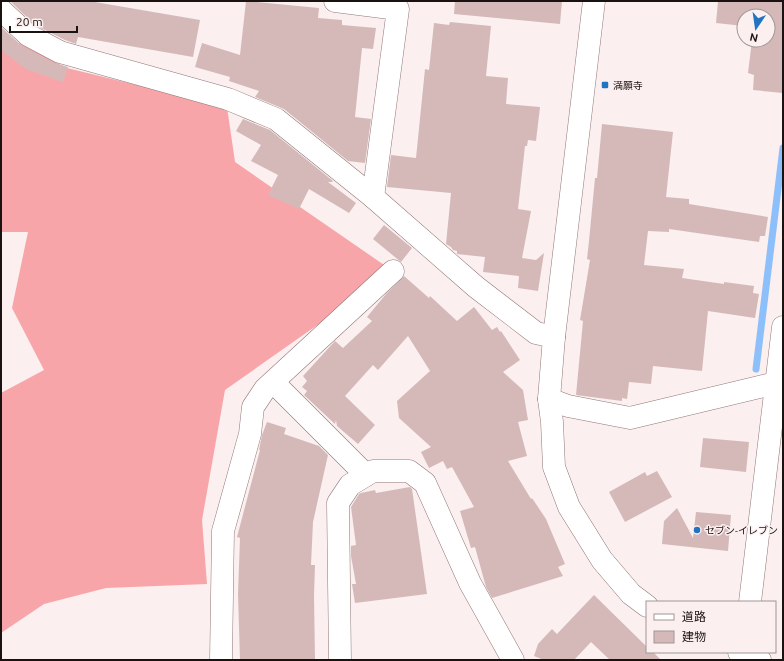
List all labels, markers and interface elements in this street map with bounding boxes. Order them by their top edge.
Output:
scale bar [10,8,77,34]
north arrow [736,8,776,48]
text: 20 m [16,15,43,28]
text: N [748,31,759,45]
marker: 満願寺 [600,80,610,90]
place label: 満願寺 [613,80,643,91]
marker: セブン-イレブン [692,525,702,535]
place label: セブン-イレブン [705,525,778,536]
legend [646,601,776,653]
text: 道路 [682,610,706,623]
text: 建物 [682,630,706,643]

